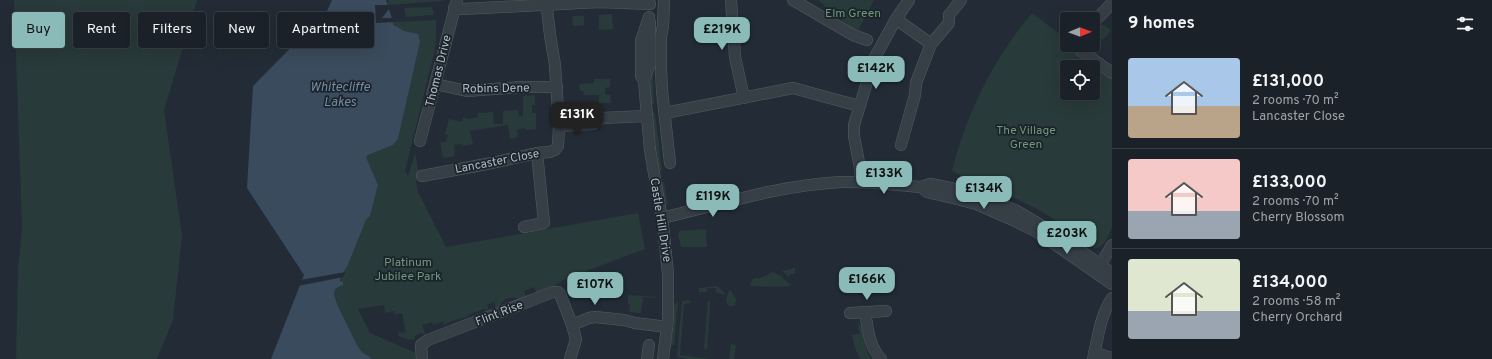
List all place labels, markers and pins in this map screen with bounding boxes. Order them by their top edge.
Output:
pin: £219K [694,17,750,51]
pin: £142K [848,56,904,90]
pin: £131K [549,102,605,136]
pin: £133K [856,161,912,195]
pin: £134K [956,176,1012,210]
pin: £119K [685,184,741,218]
pin: £203K [1039,221,1095,255]
pin: £166K [839,267,895,301]
pin: £107K [567,272,623,306]

